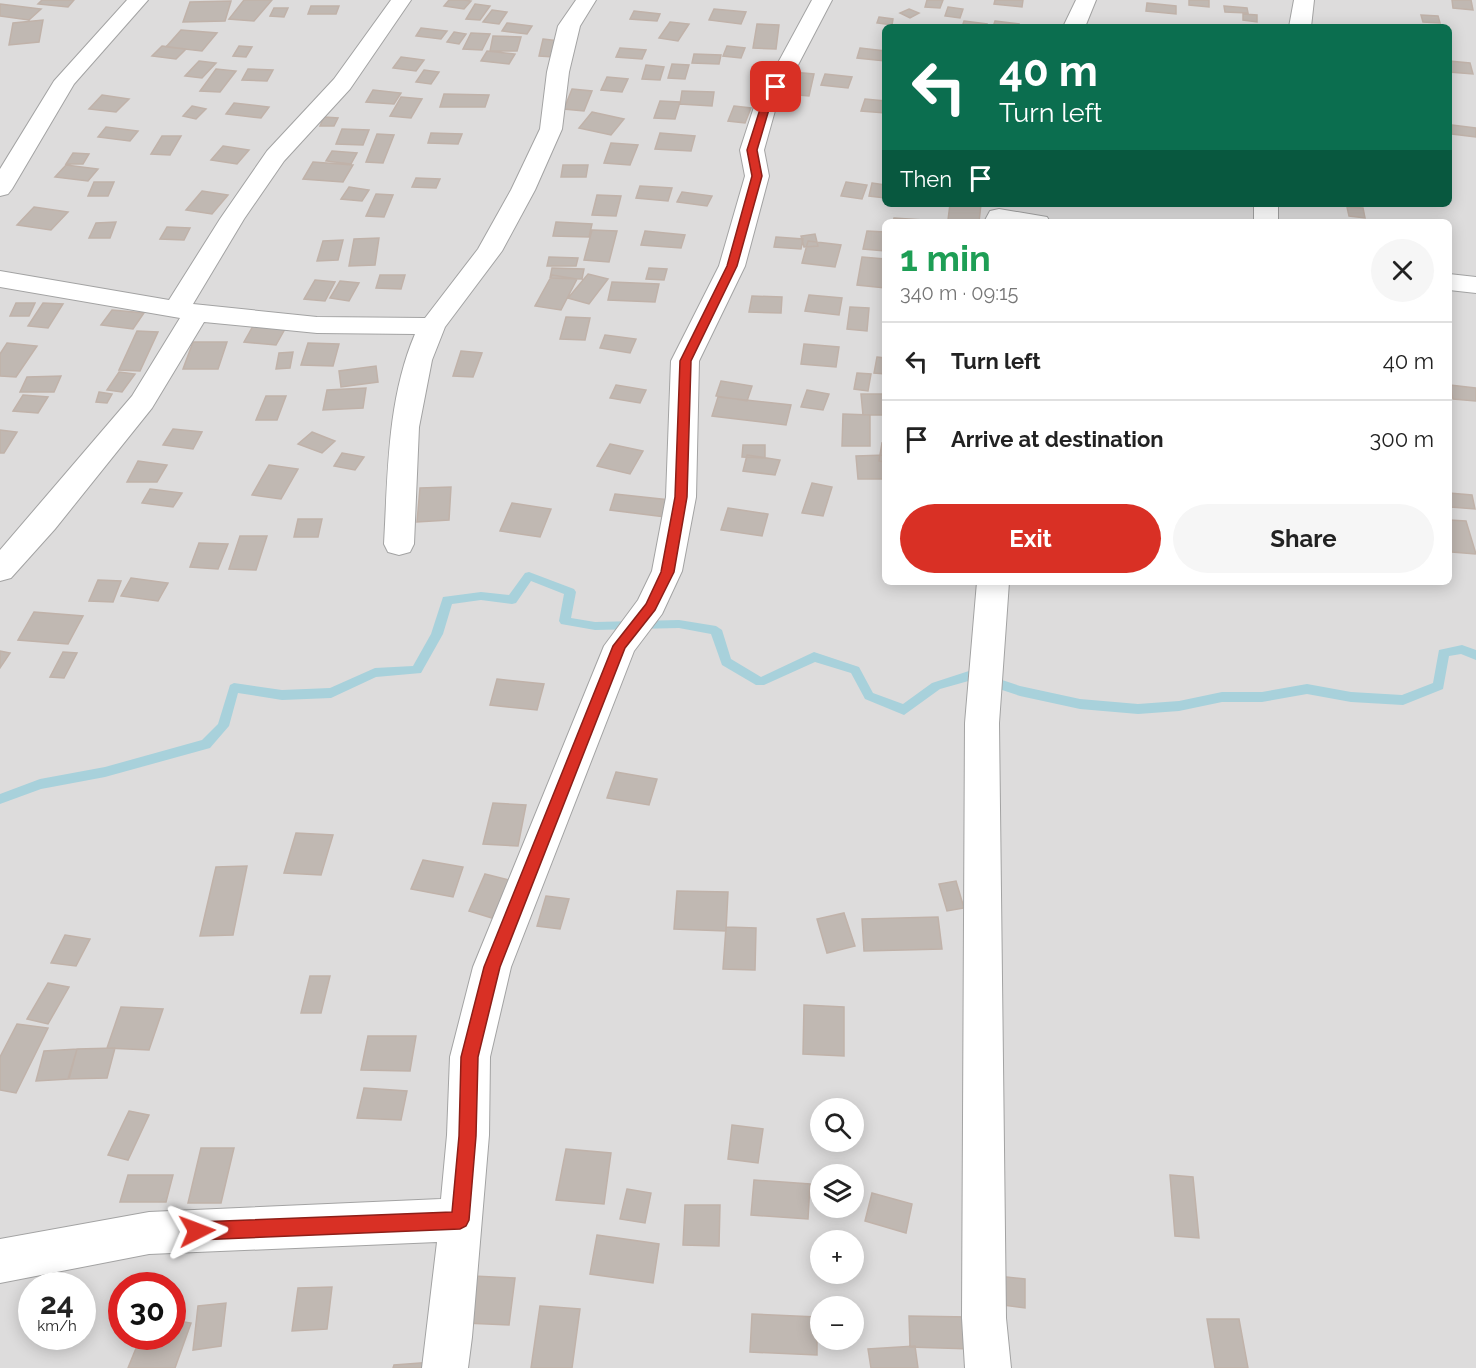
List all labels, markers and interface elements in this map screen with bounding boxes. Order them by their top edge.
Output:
text: 40 m [999,47,1098,96]
icon: left [900,48,978,126]
pin [750,61,801,112]
icon: arrive [759,70,792,103]
text: Turn left [999,97,1102,128]
icon: arrive [964,162,997,195]
text: Then [900,166,952,192]
text: 1 min [900,237,991,279]
button: close [1371,239,1434,302]
text: 340 m · 09:15 [900,281,1018,305]
icon: left [900,345,933,378]
text: Turn left [951,348,1041,374]
text: 40 m [1383,348,1434,374]
icon: arrive [900,423,933,456]
text: Arrive at destination [951,426,1164,452]
text: 300 m [1369,426,1434,452]
button: Exit [900,504,1161,573]
button: Share [1173,504,1434,573]
map controls [810,1098,864,1350]
button: search [810,1098,864,1152]
button: layers [810,1164,864,1218]
position arrow [165,1199,229,1263]
button: + [810,1230,864,1284]
speed limit sign: 30 [108,1272,186,1350]
text: 24 [40,1286,74,1321]
button: − [810,1296,864,1350]
text: km/h [37,1317,77,1335]

